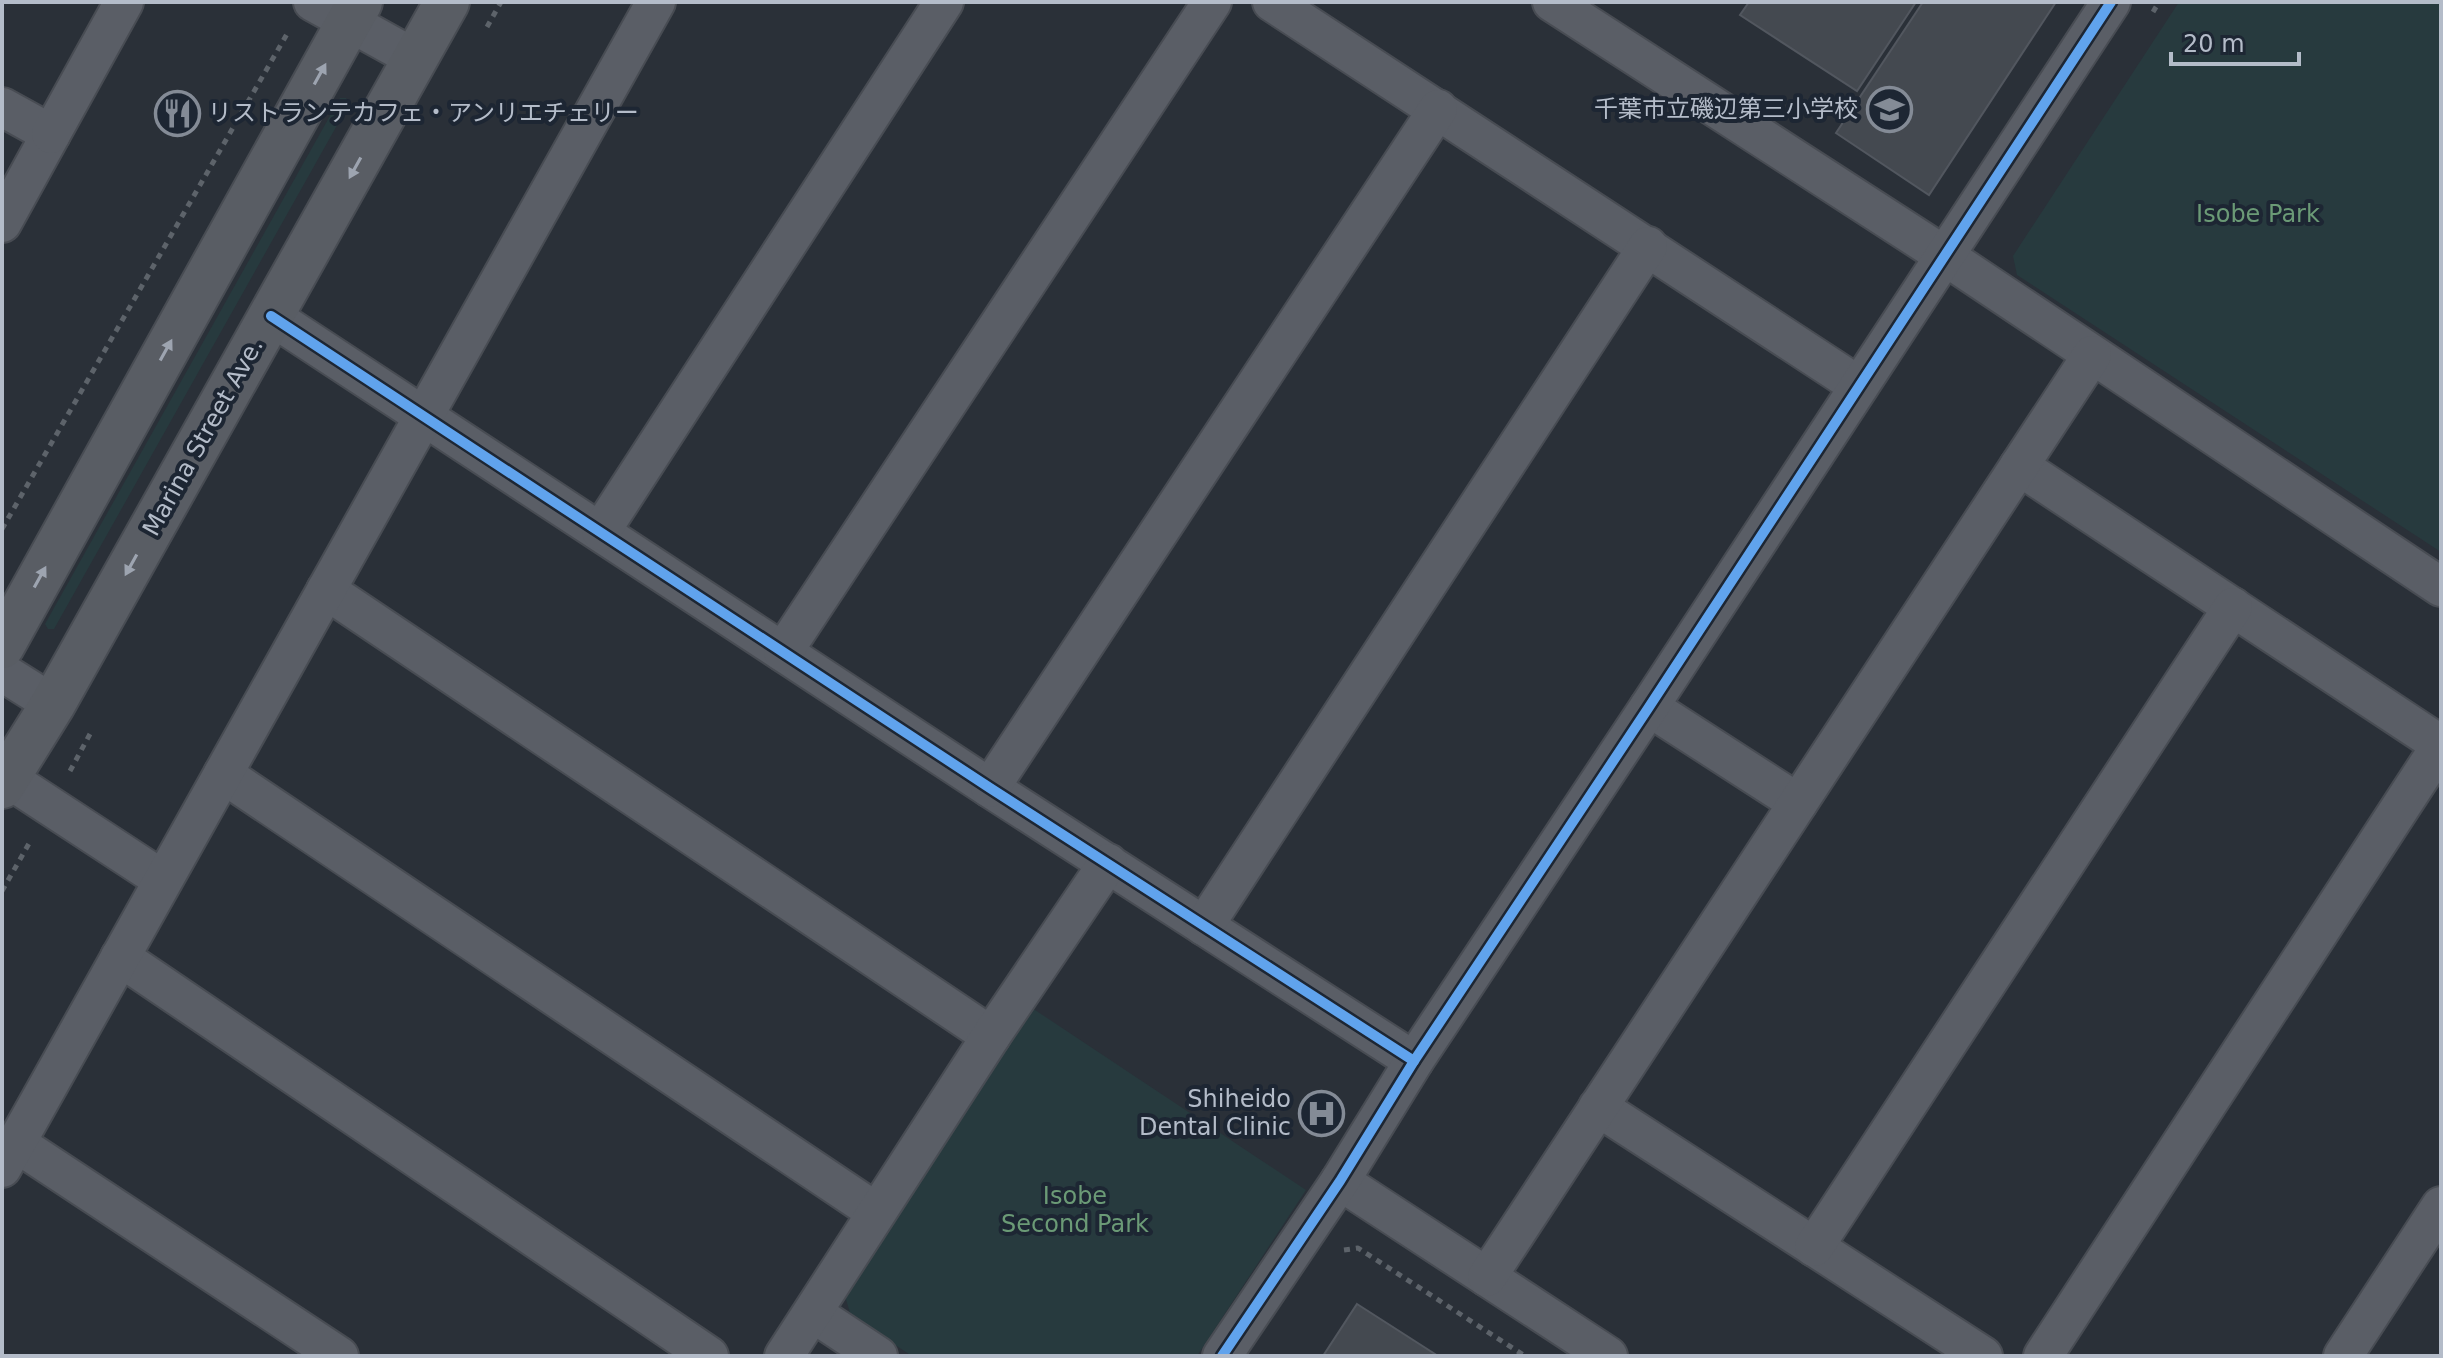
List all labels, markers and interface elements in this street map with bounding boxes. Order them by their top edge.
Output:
scale bar [2171,16,2299,66]
text: 20 m [2183,30,2245,58]
one-way arrow [313,63,327,85]
school or university icon: 千葉市立磯辺第三小学校 [1865,85,1913,133]
restaurant icon: リストランテカフェ・アンリエチェリー [153,89,201,137]
place label: 千葉市立磯辺第三小学校 [1594,95,1858,123]
place label: リストランテカフェ・アンリエチェリー [208,99,639,127]
one-way arrow [348,157,362,179]
park label: Isobe Park [2196,200,2320,228]
street label: Marina Street Ave. [137,333,269,541]
one-way arrow [160,339,173,362]
one-way arrow [124,554,138,576]
one-way arrow [33,566,47,589]
place label: Shiheido Dental Clinic [1139,1085,1291,1141]
hospital icon: Shiheido Dental Clinic [1298,1089,1346,1137]
park label: Isobe Second Park [1001,1182,1149,1238]

